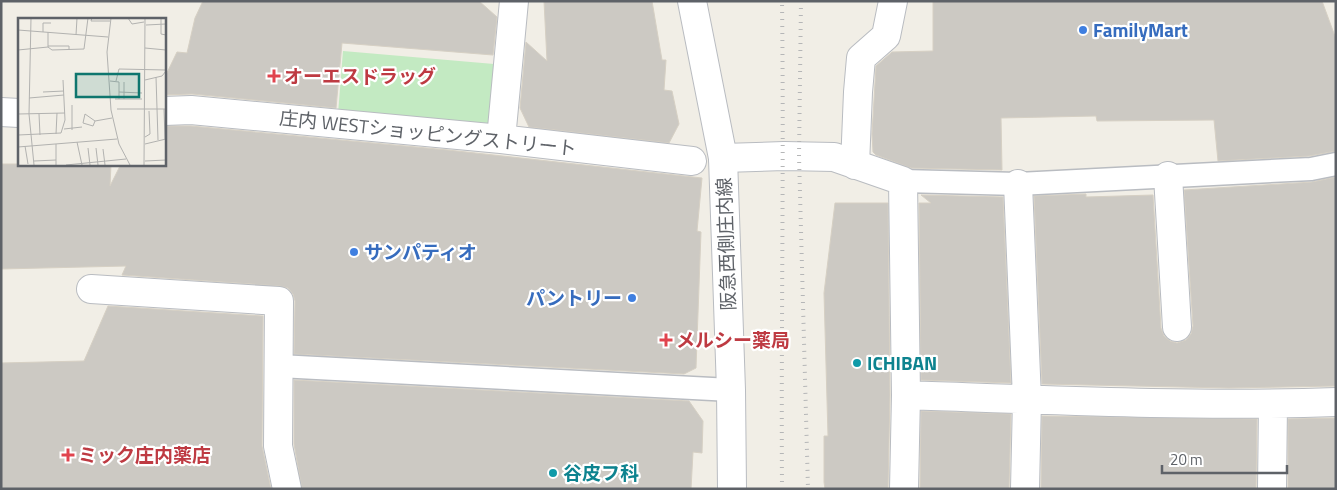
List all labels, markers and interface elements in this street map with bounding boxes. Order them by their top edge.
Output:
place label: FamilyMart [1093,15,1188,44]
inset map [18,18,165,165]
marker: FamilyMart [1077,24,1089,36]
place label: オーエスドラッグ [284,61,436,90]
marker: オーエスドラッグ [268,70,280,82]
street label: 庄内 WESTショッピングストリート [278,102,578,163]
street label: 阪急西側庄内線 [709,177,742,311]
place label: サンパティオ [364,237,477,266]
marker: サンパティオ [348,246,360,258]
place label: パントリー [526,283,622,312]
marker: パントリー [626,292,638,304]
place label: メルシー薬局 [676,325,790,354]
marker: メルシー薬局 [660,334,672,346]
place label: ICHIBAN [867,348,937,377]
marker: ICHIBAN [851,357,863,369]
place label: ミック庄内薬店 [78,440,211,469]
scale bar [1162,442,1287,474]
text: 20 m [1170,448,1203,471]
marker: ミック庄内薬店 [62,449,74,461]
place label: 谷皮フ科 [563,458,639,487]
marker: 谷皮フ科 [547,467,559,479]

